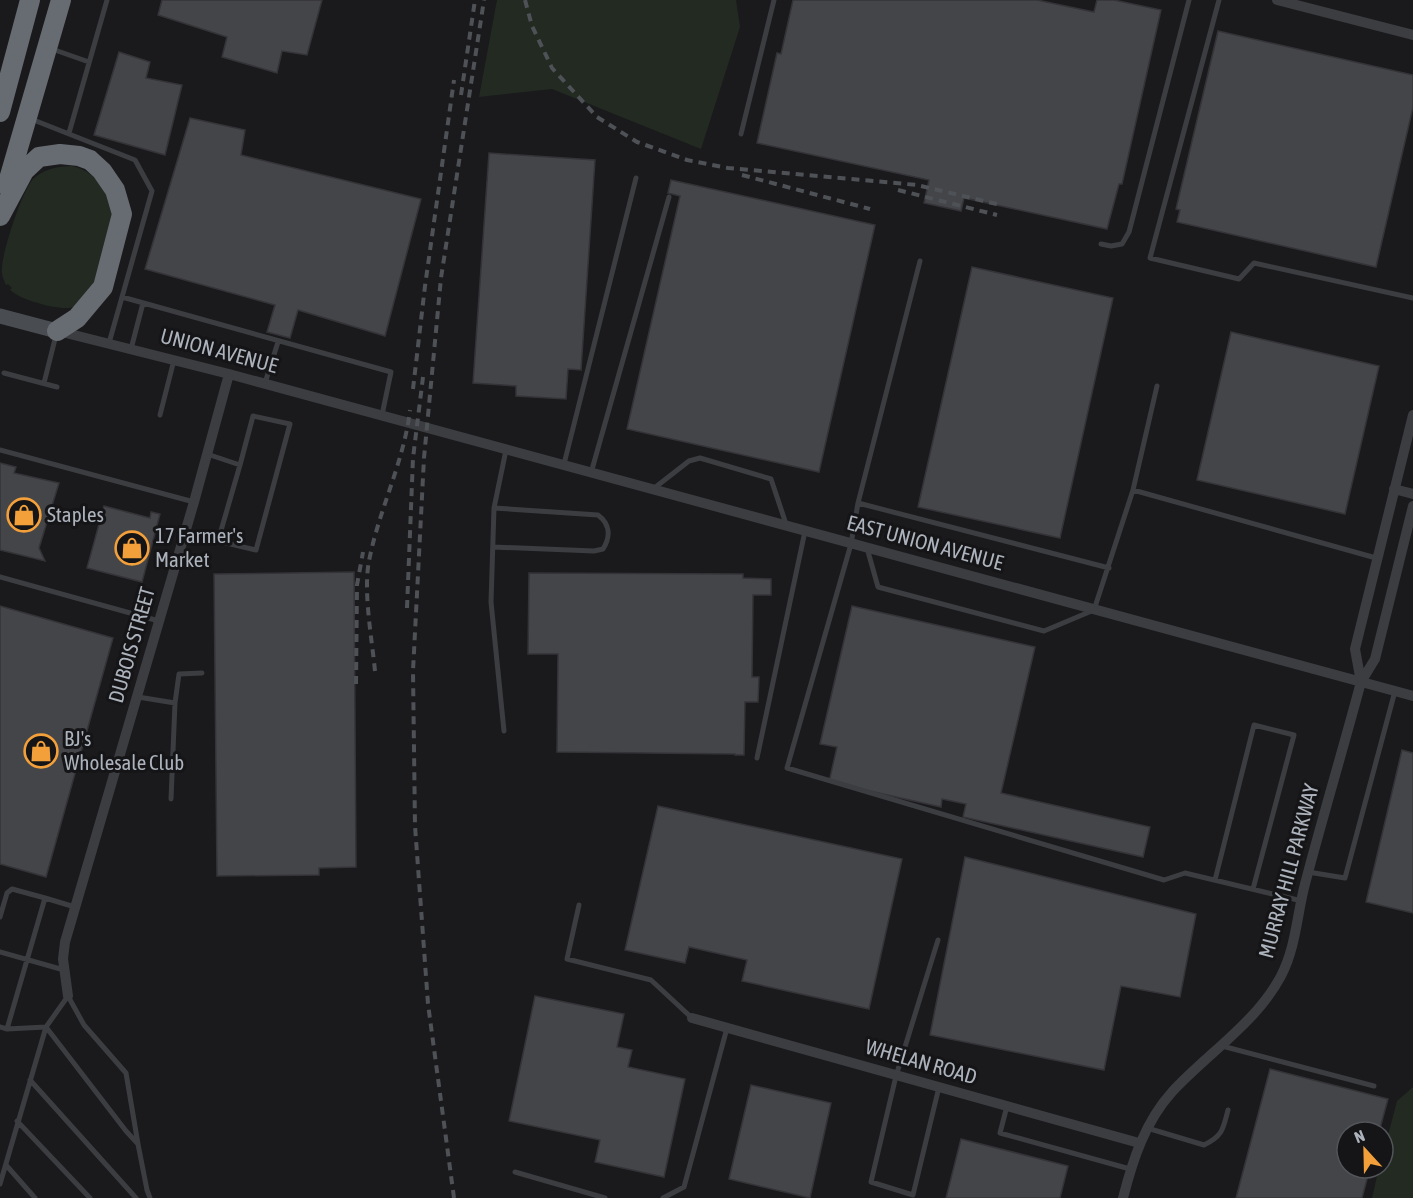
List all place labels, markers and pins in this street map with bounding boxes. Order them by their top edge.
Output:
shop icon: Staples [6,497,42,533]
place label: Staples [47,502,104,526]
place label: 17 Farmer's Market [155,523,243,571]
shop icon: 17 Farmer's Market [114,530,150,566]
place label: BJ's Wholesale Club [64,726,184,774]
shop icon: BJ's Wholesale Club [23,733,59,769]

